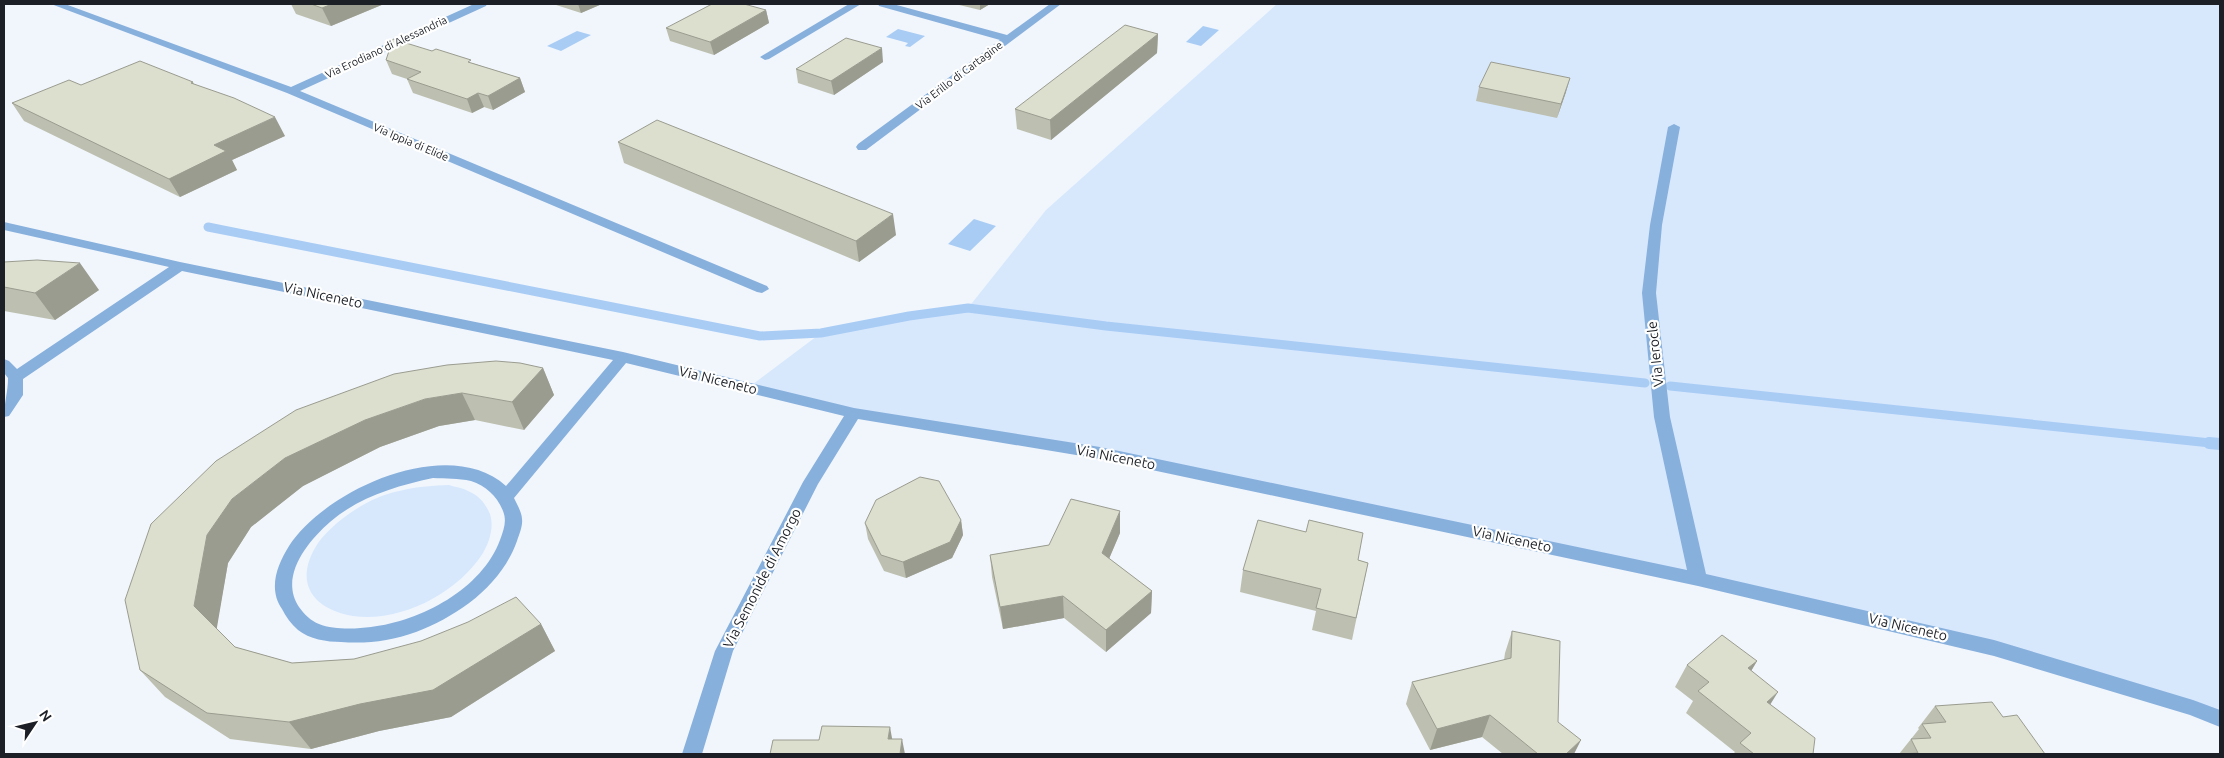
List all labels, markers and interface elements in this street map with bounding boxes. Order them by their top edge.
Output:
street label: Via Erodiano di Alessandria [323,13,449,81]
street label: Via Erillo di Cartagine [913,38,1005,112]
street label: Via Ippia di Elide [372,121,450,163]
street label: Via Niceneto [282,279,364,311]
street label: Via Ierocle [1644,320,1666,388]
street label: Via Niceneto [677,363,759,397]
street label: Via Niceneto [1075,442,1157,472]
street label: Via Semonide di Amorgo [720,505,804,651]
street label: Via Niceneto [1471,523,1553,555]
street label: Via Niceneto [1867,610,1949,644]
north arrow [10,698,60,748]
text: N [36,707,55,724]

